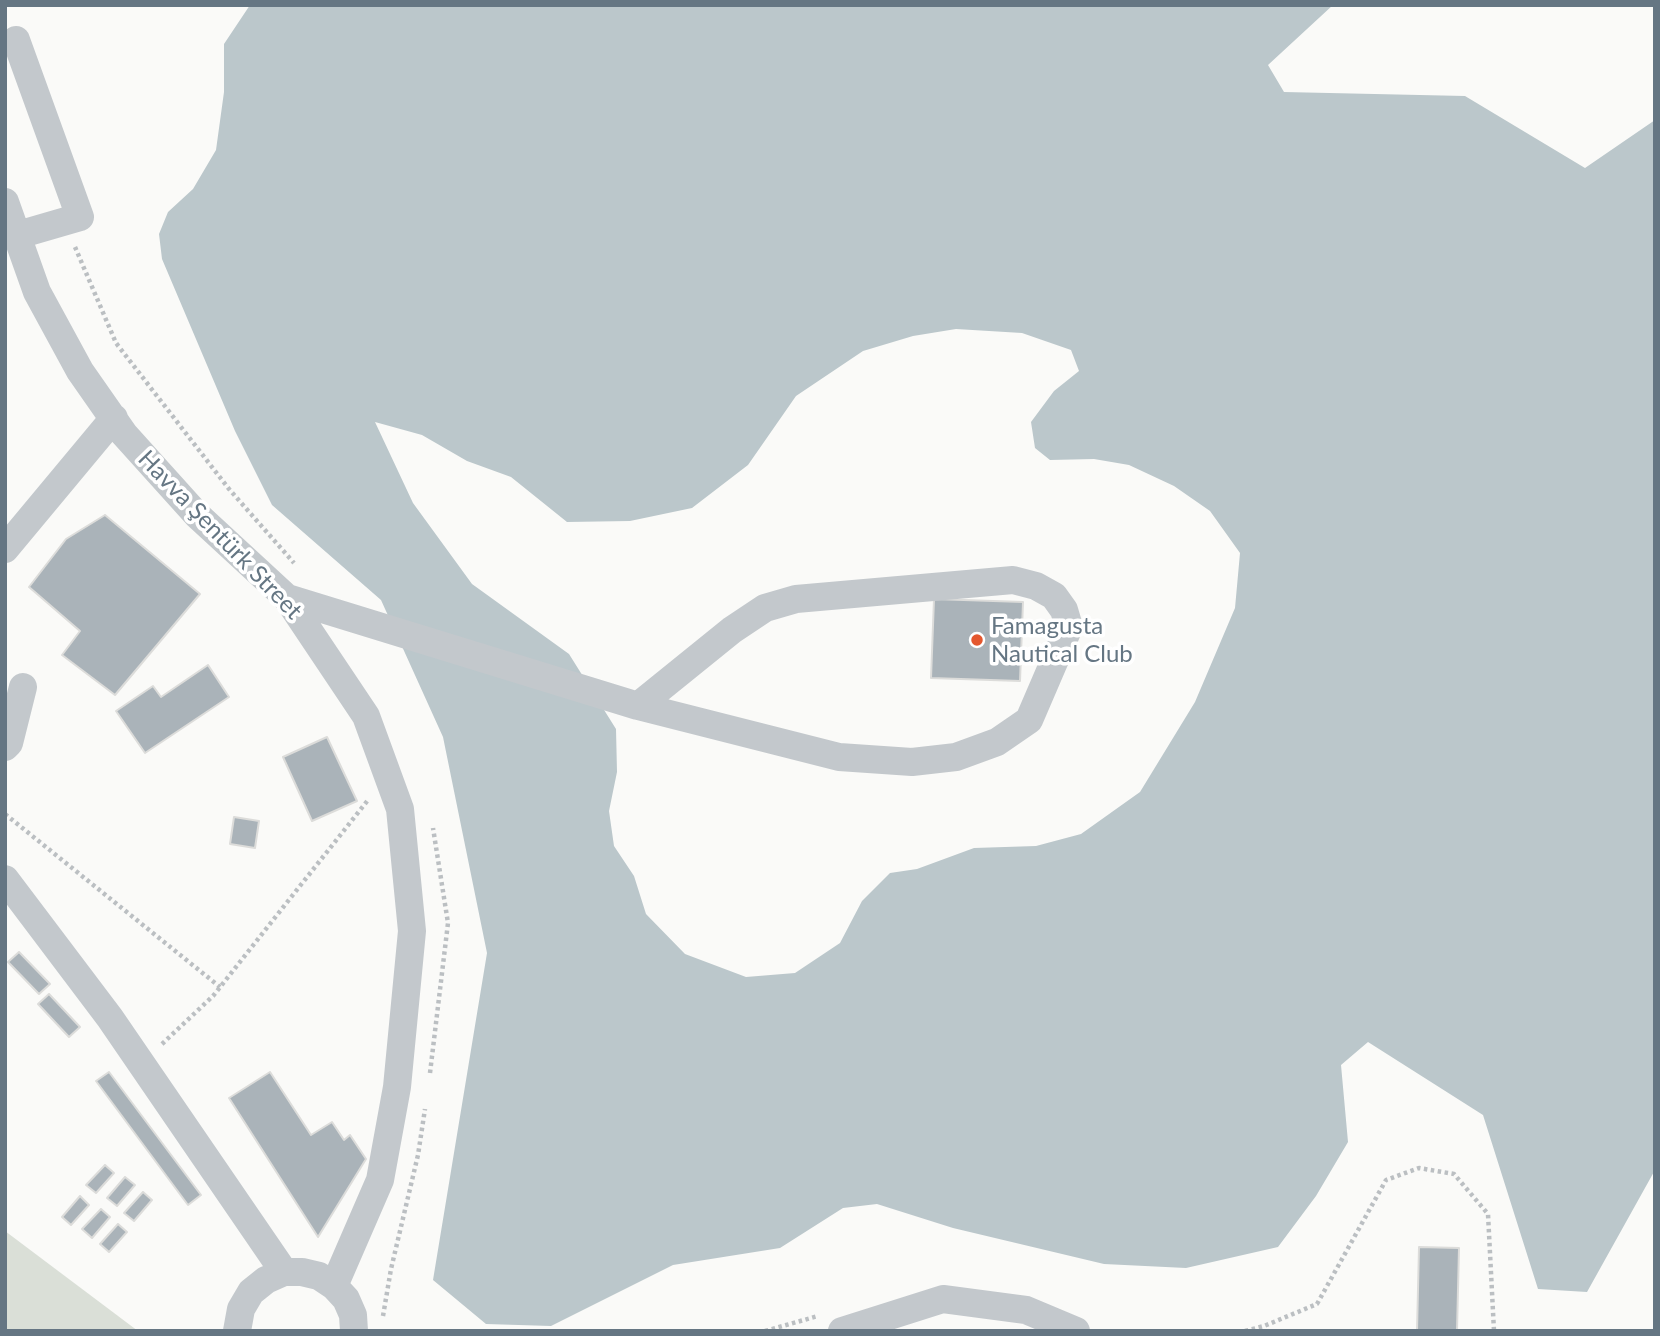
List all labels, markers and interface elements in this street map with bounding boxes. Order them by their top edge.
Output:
street label: Havva Şentürk Street [132,445,308,625]
place label: Famagusta Nautical Club [991,612,1133,668]
marker: Famagusta Nautical Club [969,632,985,648]

